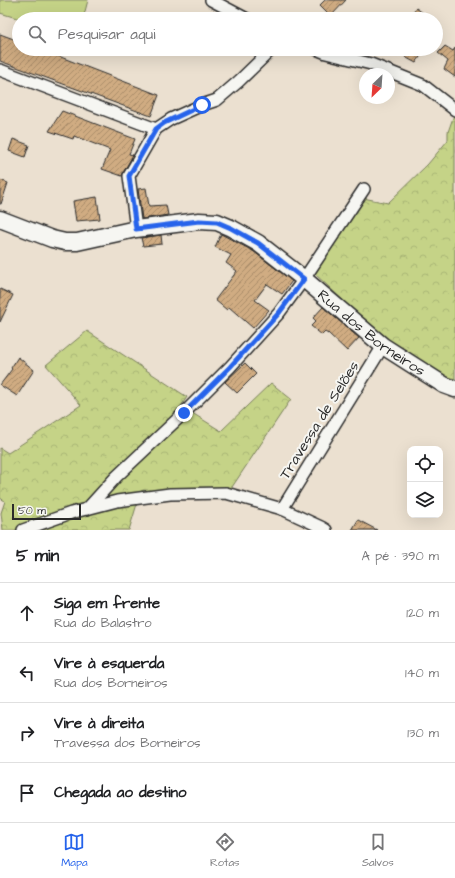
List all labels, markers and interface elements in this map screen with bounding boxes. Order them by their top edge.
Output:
search box [12,12,443,56]
icon: search [26,23,48,45]
text: Pesquisar aqui [58,24,155,45]
north arrow [359,68,395,104]
route start [193,96,211,114]
street label: Rua dos Borneiros [313,285,430,382]
street label: Travessa de Selões [275,357,365,483]
route end [175,404,193,422]
map controls [407,446,443,518]
button: locate [407,446,443,482]
button: layers [407,482,443,518]
scale bar [12,502,81,521]
text: 50 m [18,503,46,518]
text: 5 min [16,544,59,568]
text: A pé · 390 m [361,547,439,565]
text: Siga em frente [54,593,160,614]
icon: ahead [16,602,38,624]
text: 120 m [406,604,439,622]
text: Rua do Balastro [54,614,152,632]
text: Vire à esquerda [54,653,164,674]
icon: left [16,662,38,684]
text: 140 m [405,664,439,682]
text: Rua dos Borneiros [54,674,168,692]
text: Vire à direita [54,713,144,734]
icon: right [16,722,38,744]
text: 130 m [407,724,439,742]
text: Travessa dos Borneiros [54,734,200,752]
icon: arrive [16,782,38,804]
text: Chegada ao destino [54,782,187,803]
tab: Mapa [61,831,88,870]
tab: Rotas [210,831,240,870]
tab: Salvos [362,831,394,870]

